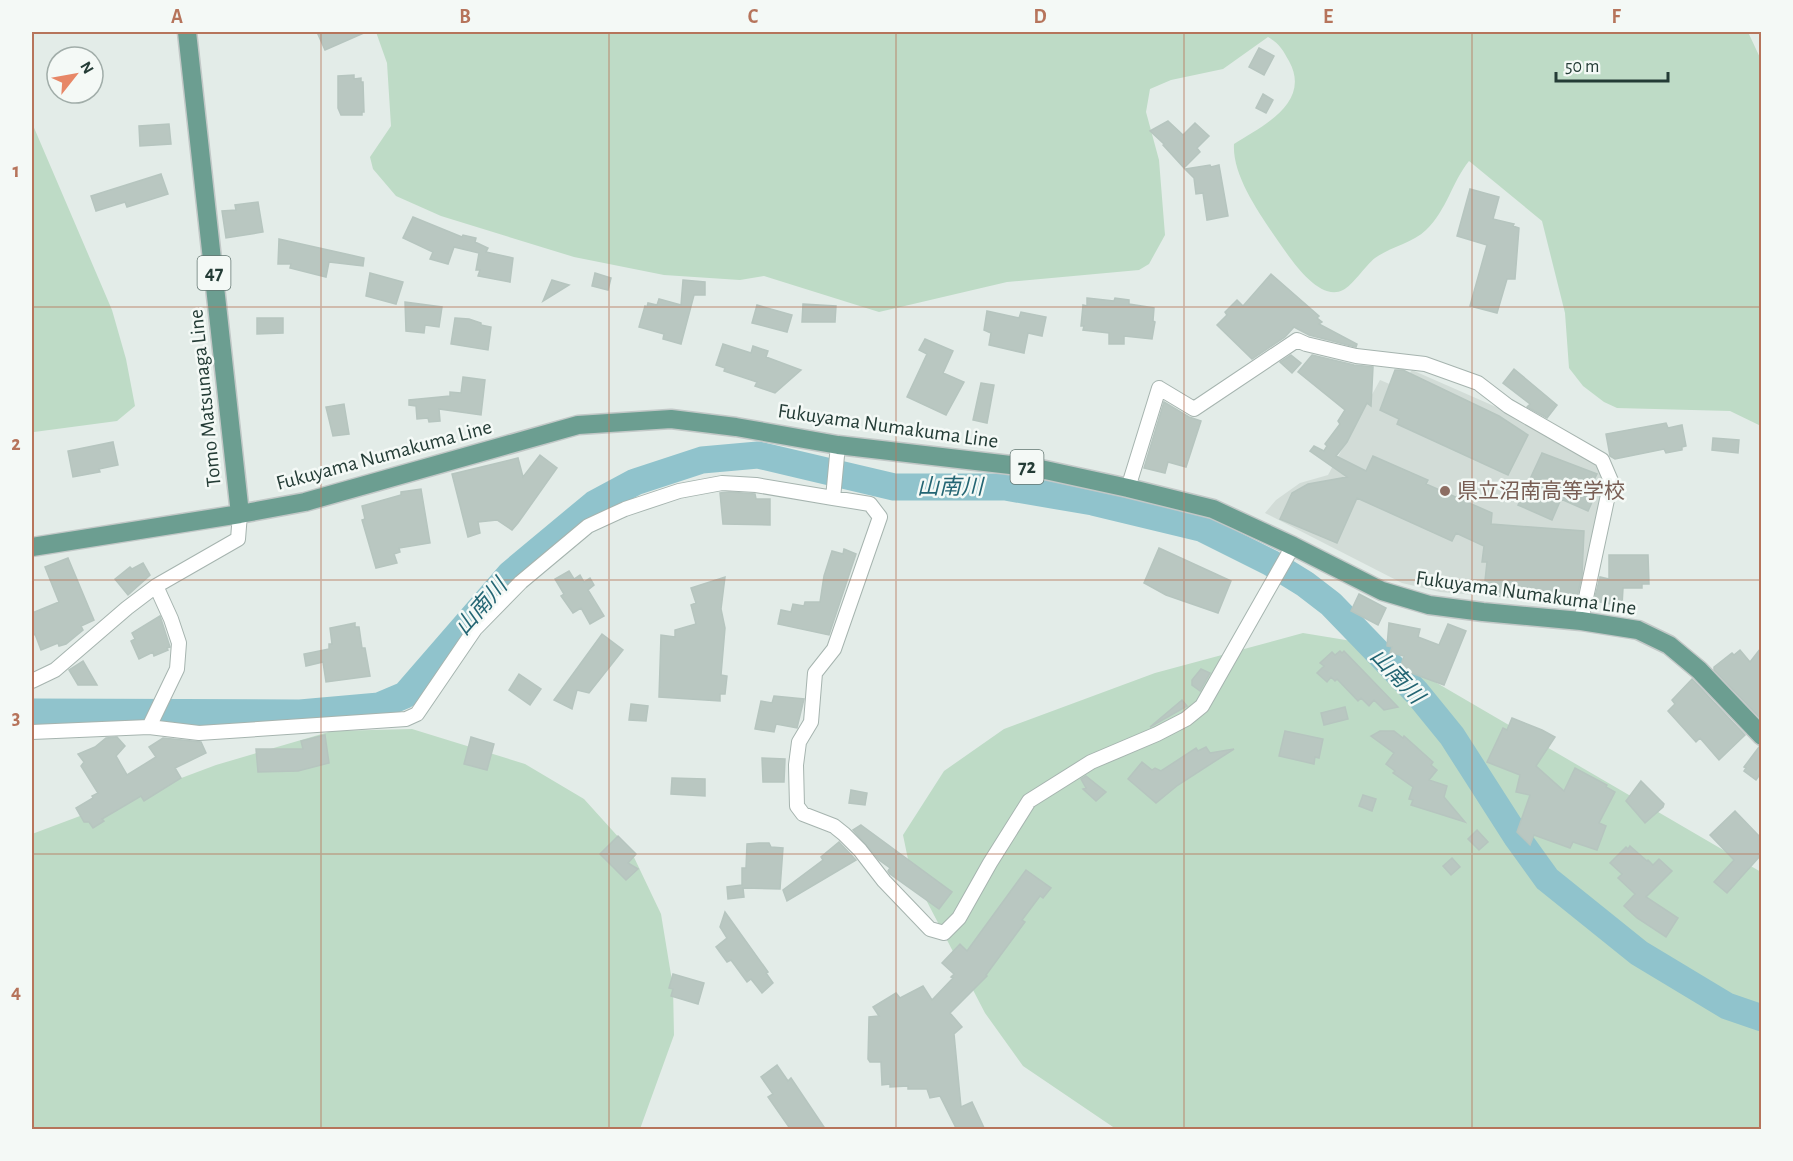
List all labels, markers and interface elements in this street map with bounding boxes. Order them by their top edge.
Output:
text: A [171,7,183,27]
text: B [459,7,471,27]
text: C [748,7,759,27]
text: D [1033,7,1047,27]
text: E [1323,7,1333,27]
text: F [1611,7,1621,27]
north arrow [45,45,105,105]
scale bar [1556,45,1668,83]
text: 50 m [1565,58,1599,76]
text: N [77,59,97,77]
text: 1 [12,161,20,181]
road number: 47 [198,256,230,290]
street label: Tomo Matsunaga Line [185,308,225,488]
street label: Fukuyama Numakuma Line [776,400,1000,452]
street label: Fukuyama Numakuma Line [274,416,494,494]
text: 2 [11,434,21,454]
road number: 72 [1010,450,1044,484]
water label: 山南川 [917,475,985,498]
place label: 県立沼南高等学校 [1457,480,1625,502]
marker: 県立沼南高等学校 [1438,484,1452,498]
street label: Fukuyama Numakuma Line [1414,567,1638,619]
water label: 山南川 [450,573,512,639]
water label: 山南川 [1366,644,1430,709]
text: 3 [12,708,20,728]
text: 4 [11,982,21,1002]

